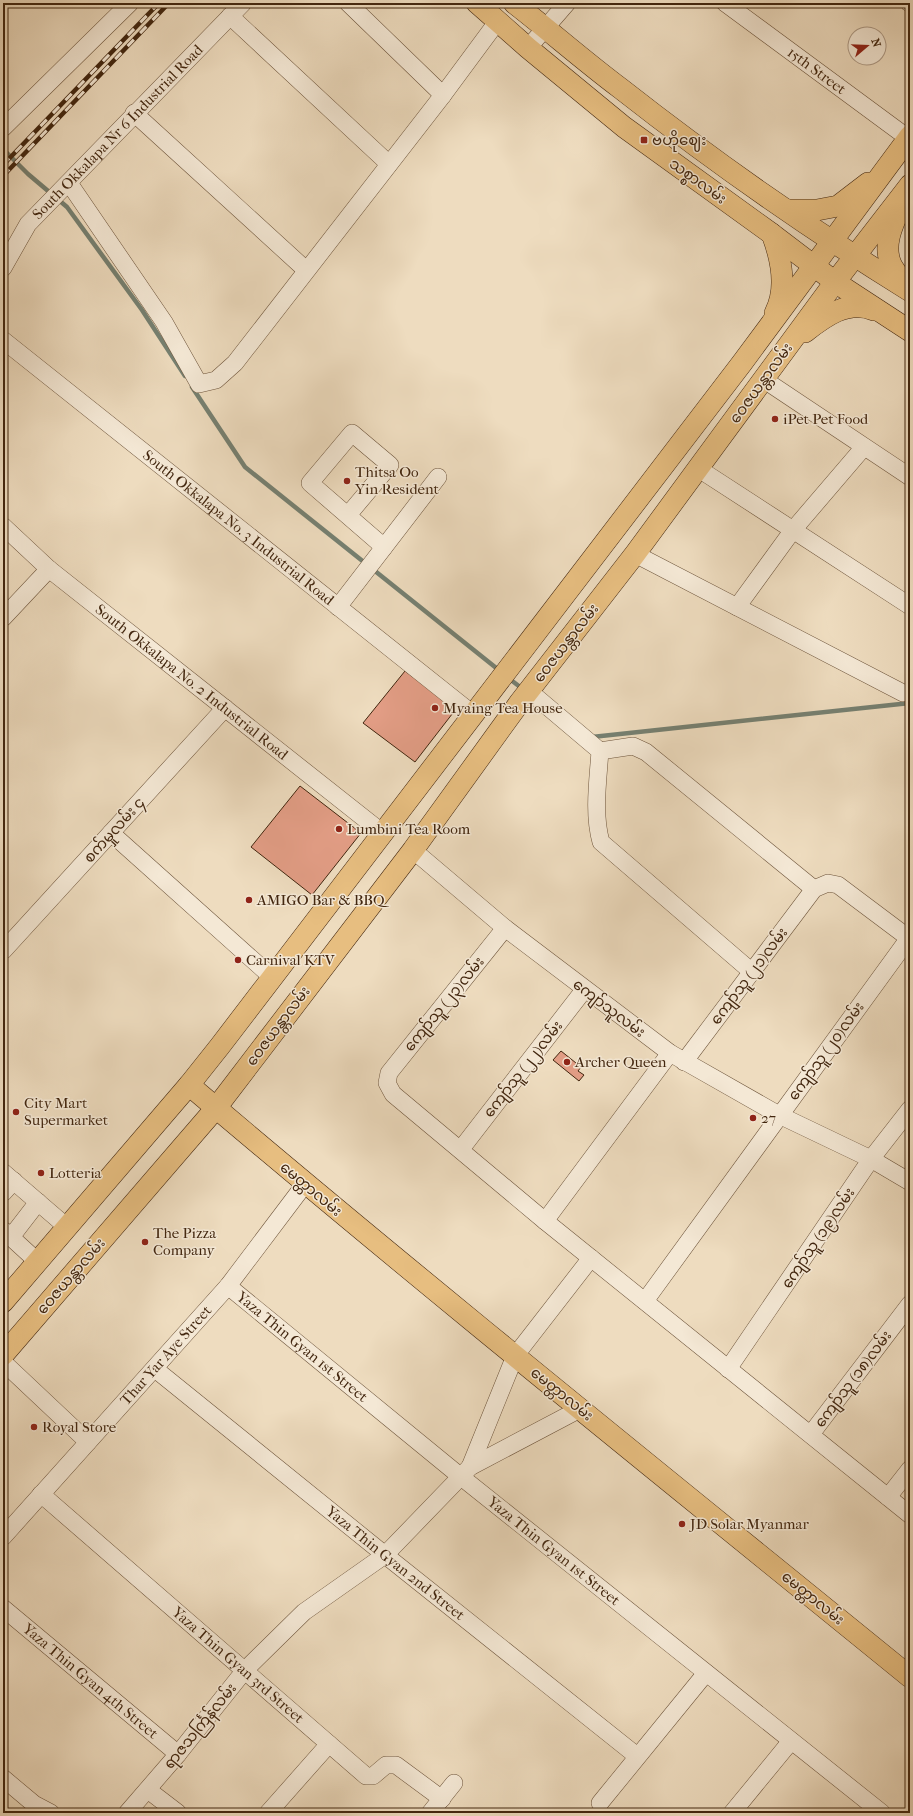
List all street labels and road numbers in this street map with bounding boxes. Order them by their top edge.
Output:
street label: South Okkalapa Nr 6 Industrial Road [28,40,207,223]
street label: 15th Street [784,43,850,99]
street label: သစ္စာလမ်း [664,153,731,210]
street label: ဝေဇယန္တာလမ်း [725,339,799,428]
street label: South Okkalapa No. 3 Industrial Road [139,446,338,610]
street label: ဝေဇယန္တာလမ်း [529,599,605,688]
street label: South Okkalapa No. 2 Industrial Road [92,600,292,764]
street label: စက်မှုလမ်း ၄ [79,793,150,868]
street label: ကျော်သူ (၂၁)လမ်း [706,923,794,1030]
street label: ကျော်သူ (၂၃)လမ်း [399,952,490,1057]
street label: ကျော်သူလမ်း [567,974,649,1043]
street label: ဝေဇယန္တာလမ်း [241,982,316,1071]
street label: ကျော်သူ (၂၀)လမ်း [783,998,870,1106]
street label: ကျော်သူ (၂၂)လမ်း [479,1016,569,1123]
street label: မေတ္တာလမ်း [274,1157,346,1222]
street label: ကျော်သူ (၁၉)လမ်း [777,1184,861,1293]
street label: ဝေဇယန္တာလမ်း [32,1234,111,1320]
street label: Yaza Thin Gyan 1st Street [232,1287,372,1406]
street label: Thar Yar Aye Street [116,1301,216,1409]
street label: ကျော်သူ (၁၈)လမ်း [810,1326,898,1433]
street label: မေတ္တာလမ်း [525,1363,598,1427]
street label: Yaza Thin Gyan 1st Street [483,1492,624,1610]
street label: Yaza Thin Gyan 2nd Street [322,1501,469,1624]
street label: မေတ္တာလမ်း [776,1567,849,1631]
street label: Yaza Thin Gyan 3rd Street [168,1602,308,1728]
street label: Yaza Thin Gyan 4th Street [18,1619,162,1743]
street label: ရာဇသင်္ကြန်လမ်း [159,1679,242,1775]

